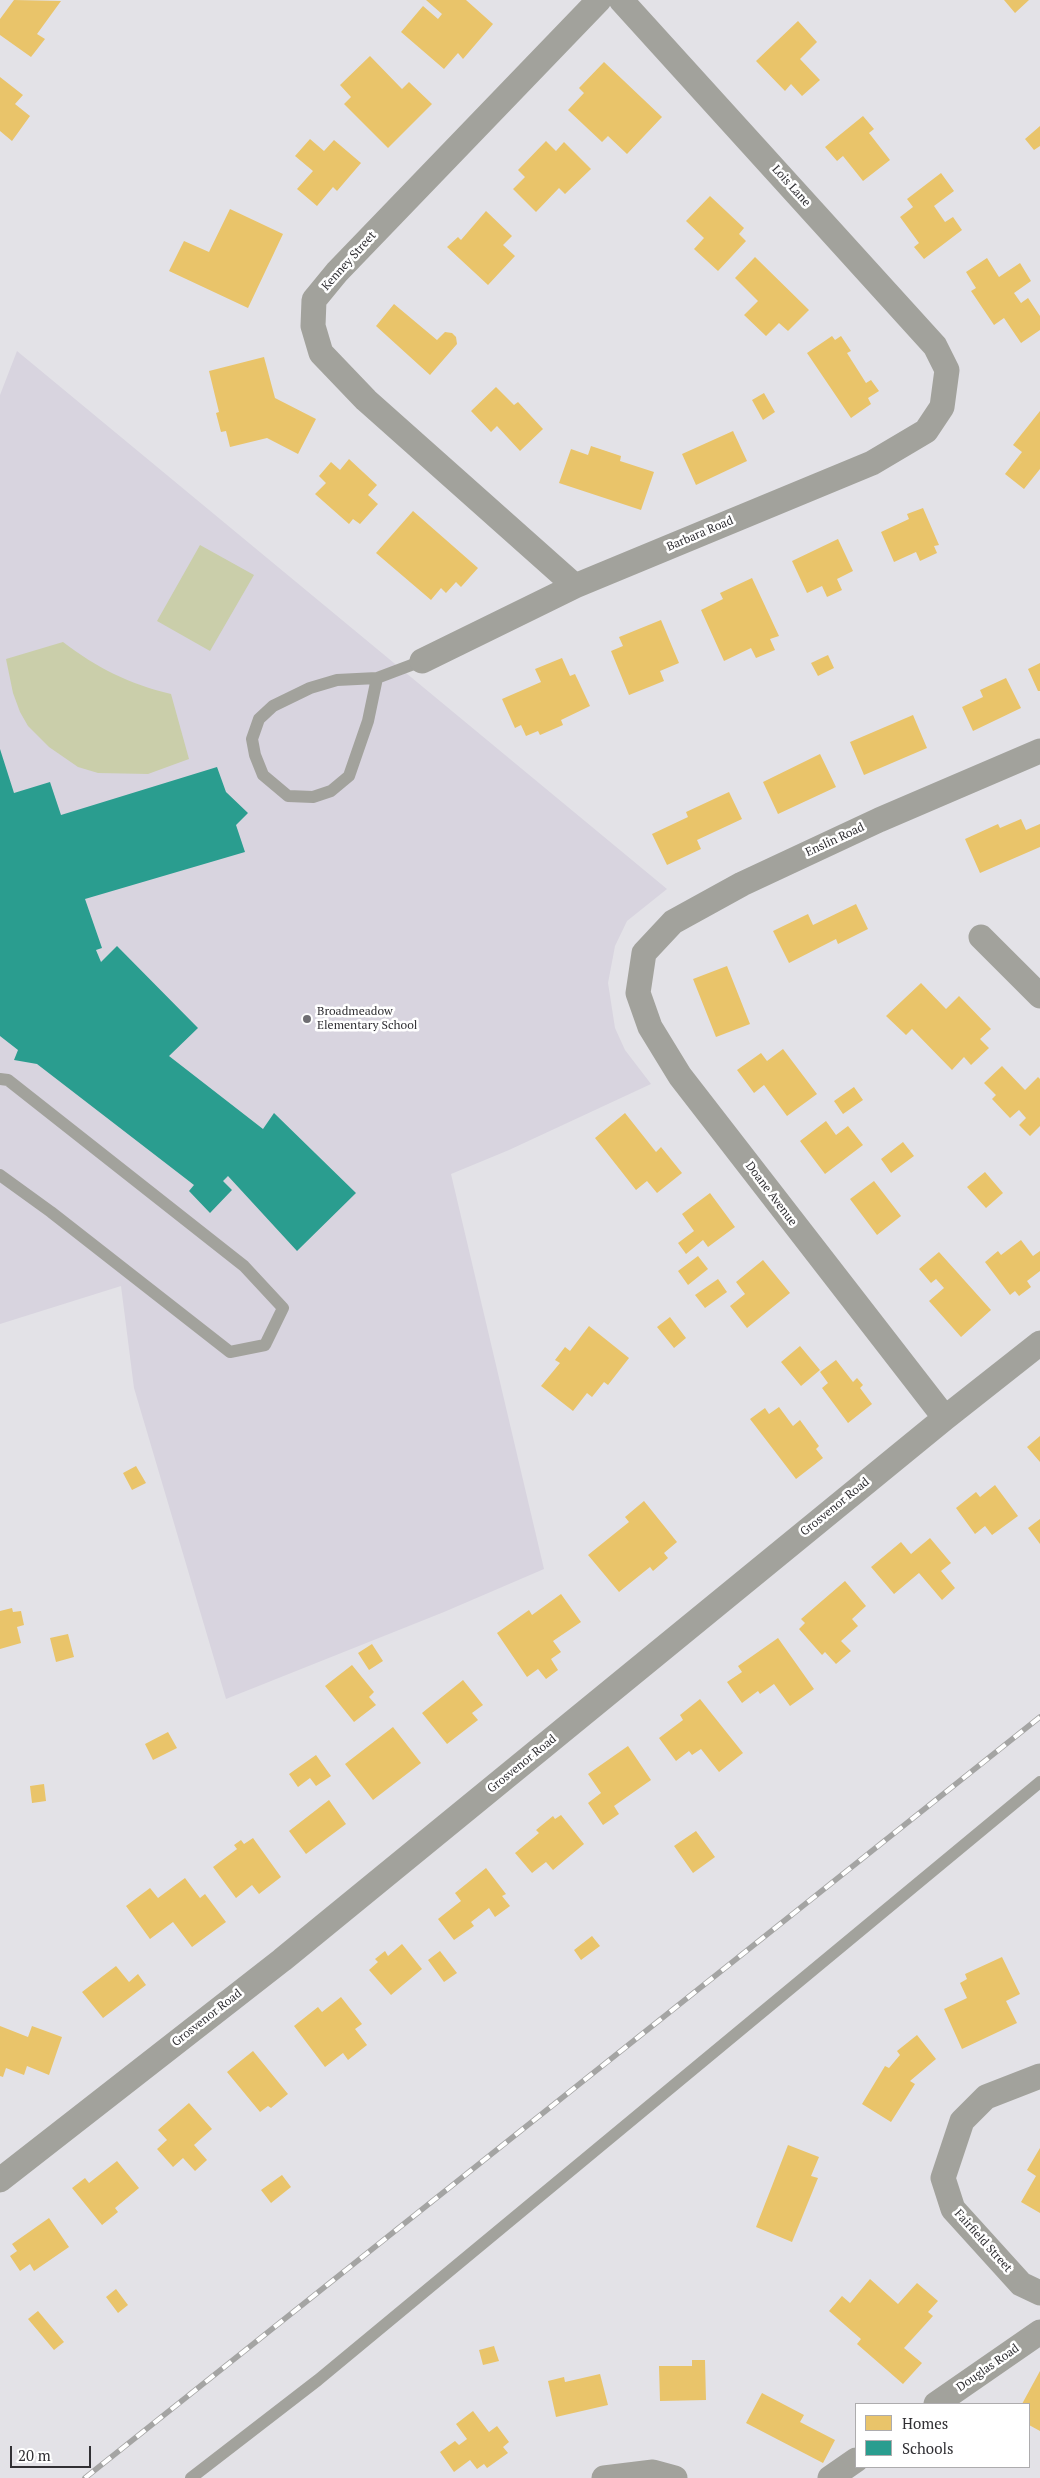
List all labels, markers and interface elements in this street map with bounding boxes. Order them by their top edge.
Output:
street label: Lois Lane [769,162,813,210]
street label: Kenney Street [319,229,379,293]
street label: Barbara Road [665,514,735,554]
street label: Enslin Road [803,820,867,860]
place label: Broadmeadow Elementary School [317,1005,417,1033]
marker: Broadmeadow Elementary School [301,1013,313,1025]
street label: Doane Avenue [742,1159,800,1229]
street label: Grosvenor Road [798,1475,872,1539]
street label: Grosvenor Road [485,1732,559,1796]
street label: Grosvenor Road [169,1986,245,2050]
street label: Fairfield Street [951,2207,1015,2275]
street label: Douglas Road [954,2341,1022,2395]
legend [855,2403,1030,2468]
text: Homes [902,2413,948,2433]
scale bar [12,2436,94,2468]
text: Schools [902,2438,953,2458]
text: 20 m [18,2445,51,2465]

